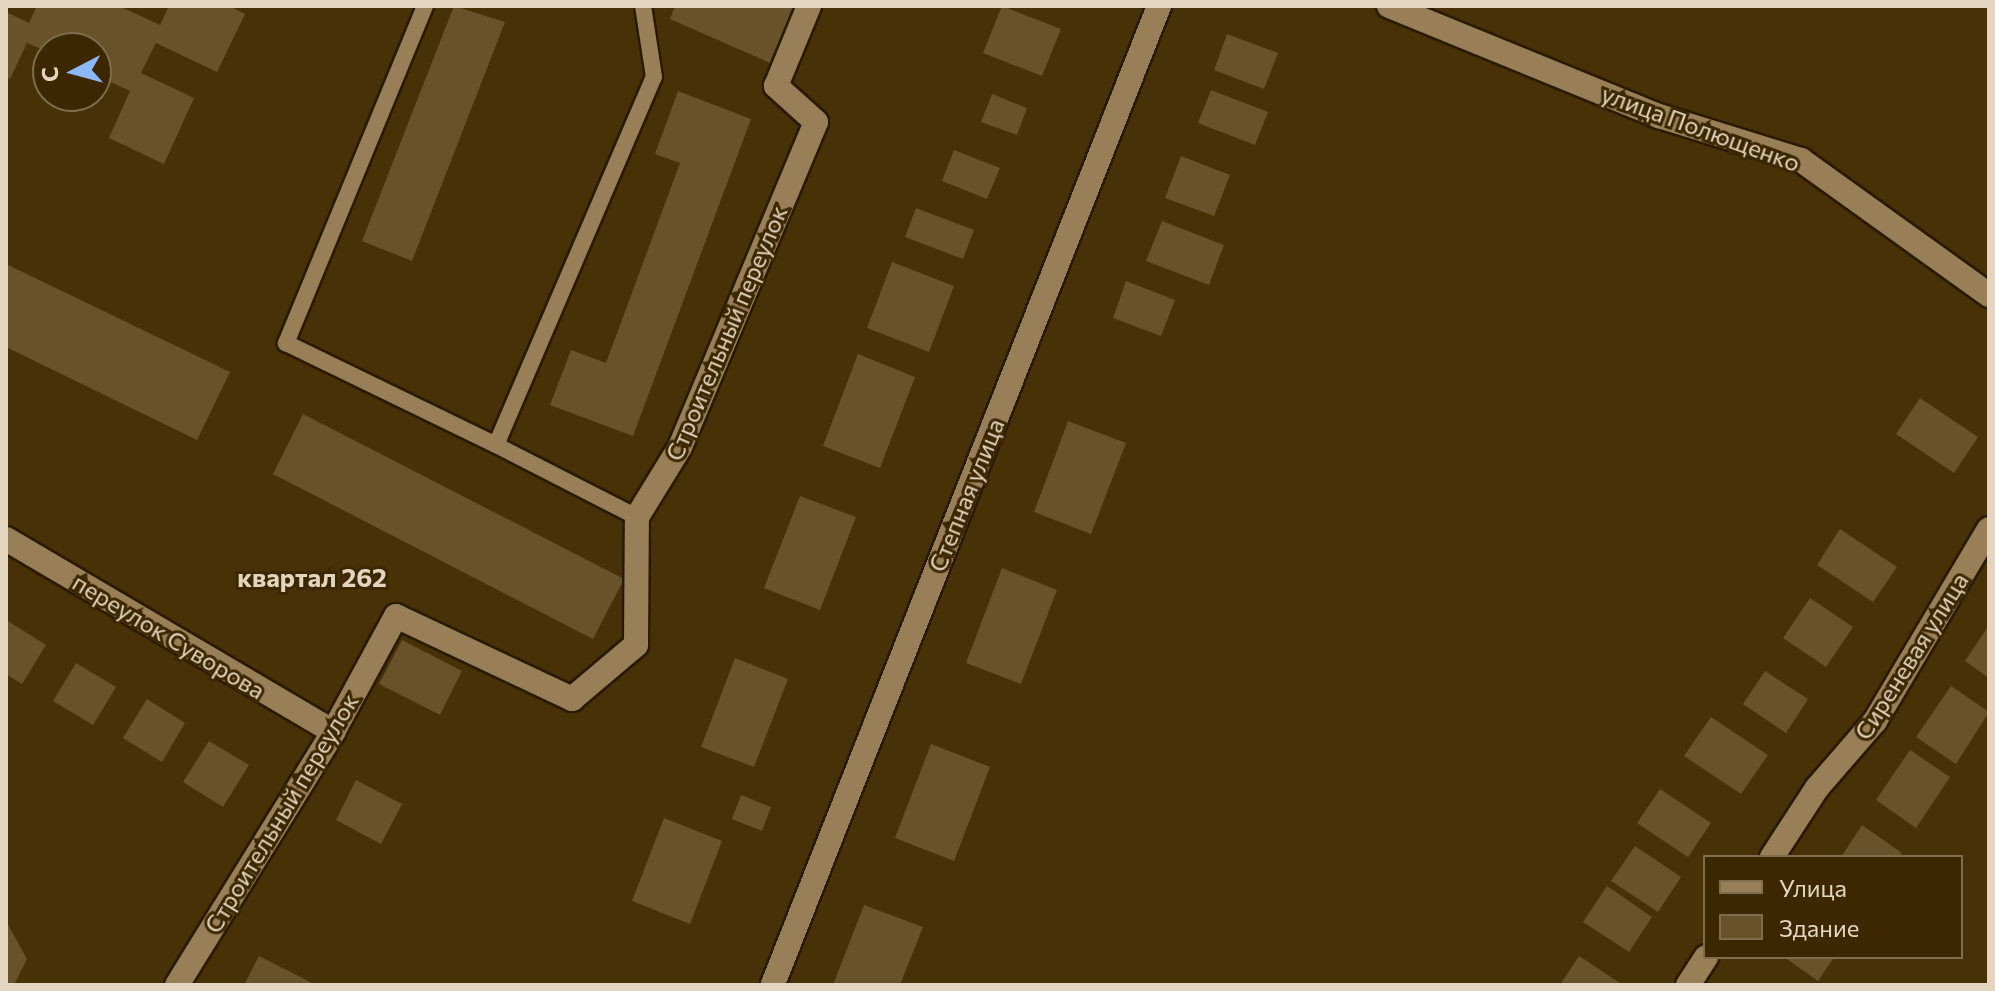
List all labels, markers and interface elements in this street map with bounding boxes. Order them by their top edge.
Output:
north arrow [32,32,112,112]
text: С [35,65,64,83]
street label: улица Полющенко [1598,79,1804,177]
street label: Строительный переулок [659,201,793,465]
street label: Степная улица [922,414,1010,576]
district label: квартал 262 [237,561,387,593]
street label: переулок Суворова [68,567,270,705]
street label: Сиреневая улица [1848,567,1974,745]
street label: Строительный переулок [198,688,364,938]
legend [1703,855,1963,959]
text: Улица [1779,873,1847,902]
text: Здание [1779,913,1859,942]

